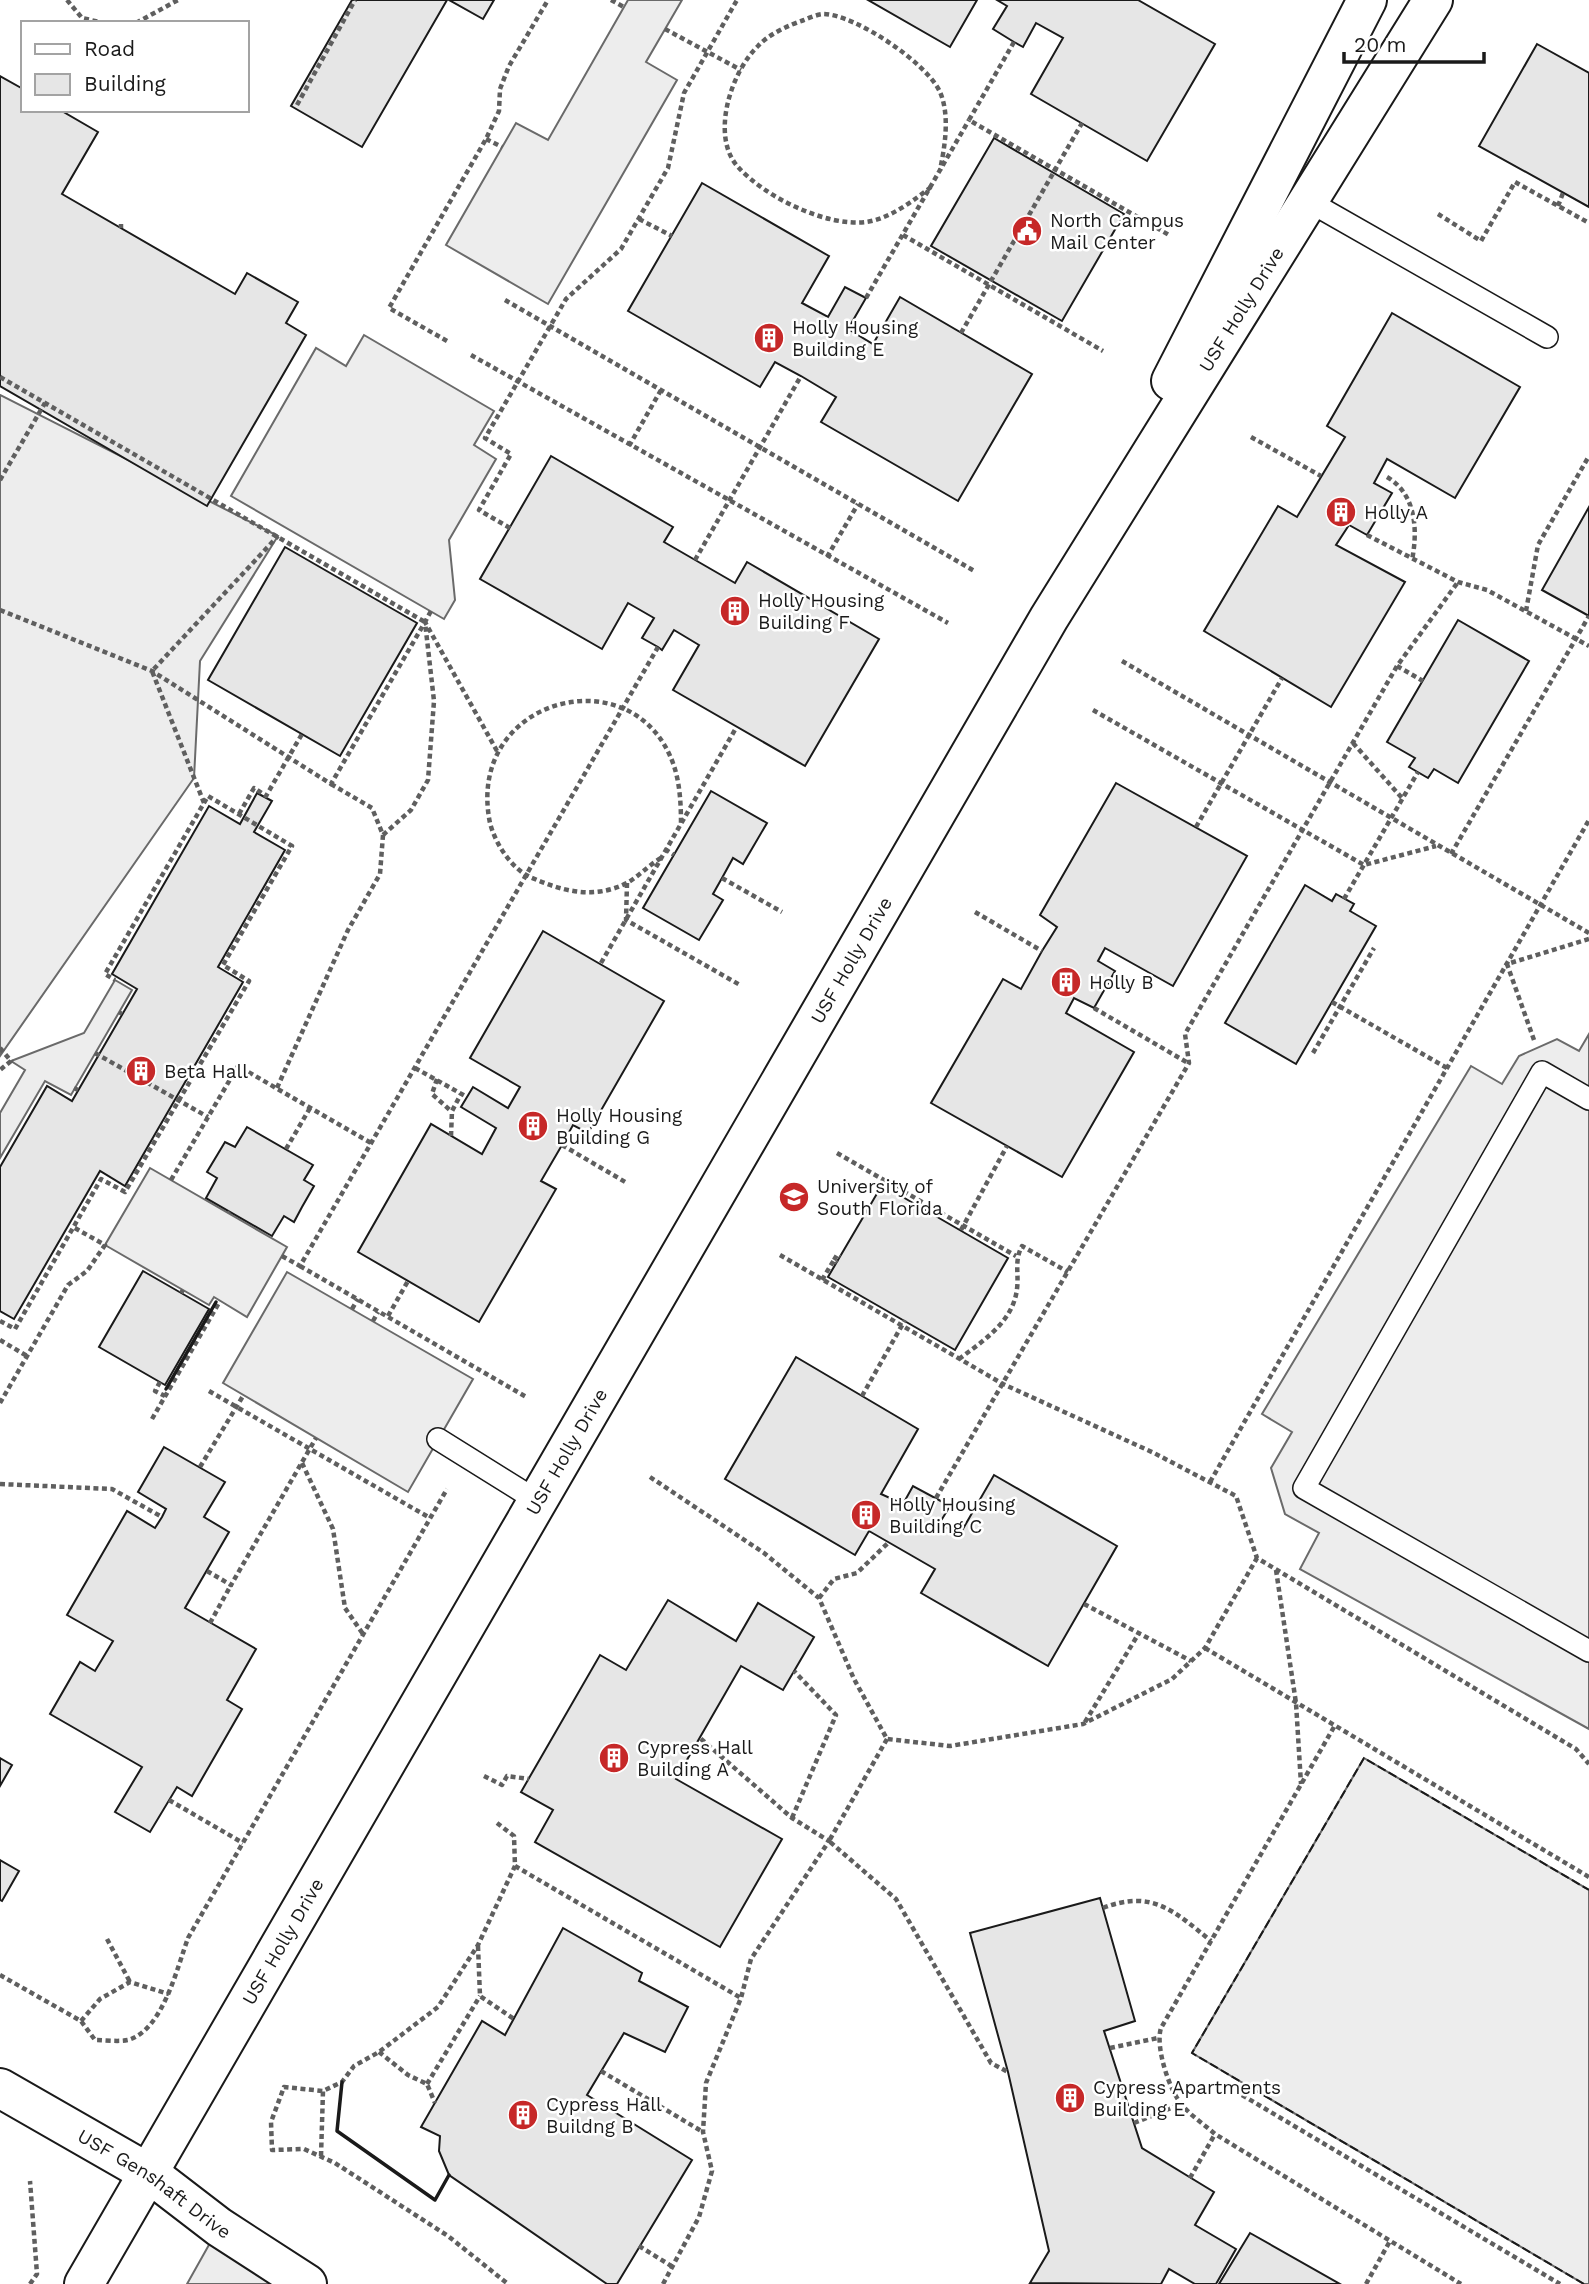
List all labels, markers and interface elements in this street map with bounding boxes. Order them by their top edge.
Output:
legend [21,21,248,112]
scale bar [1344,21,1484,65]
text: 20 m [1354,32,1406,57]
text: Road [84,36,135,61]
text: Building [84,71,166,96]
place label: North Campus Mail Center [1050,209,1184,254]
public building icon: North Campus Mail Center [1010,214,1044,248]
street label: USF Holly Drive [1194,242,1288,376]
place label: Holly Housing Building E [792,316,919,361]
building icon: Holly Housing Building E [752,321,786,355]
building icon: Holly A [1324,495,1358,529]
place label: Holly A [1364,501,1428,524]
place label: Holly Housing Building F [758,589,885,634]
building icon: Holly Housing Building F [718,594,752,628]
street label: USF Holly Drive [805,893,897,1028]
building icon: Holly B [1049,965,1083,999]
place label: Holly B [1089,971,1154,994]
building icon: Beta Hall [124,1054,158,1088]
place label: Beta Hall [164,1060,248,1083]
place label: Holly Housing Building G [556,1104,683,1149]
building icon: Holly Housing Building G [516,1109,550,1143]
place label: University of South Florida [817,1175,943,1220]
school or university icon: University of South Florida [777,1180,811,1214]
street label: USF Holly Drive [520,1384,612,1519]
place label: Holly Housing Building C [889,1493,1016,1538]
building icon: Holly Housing Building C [849,1498,883,1532]
place label: Cypress Hall Building A [637,1736,753,1781]
building icon: Cypress Hall Building A [597,1741,631,1775]
street label: USF Holly Drive [237,1874,328,2009]
place label: Cypress Apartments Building E [1093,2076,1281,2121]
building icon: Cypress Apartments Building E [1053,2081,1087,2115]
place label: Cypress Hall Buildng B [546,2093,662,2138]
building icon: Cypress Hall Buildng B [506,2098,540,2132]
street label: USF Genshaft Drive [74,2124,236,2243]

